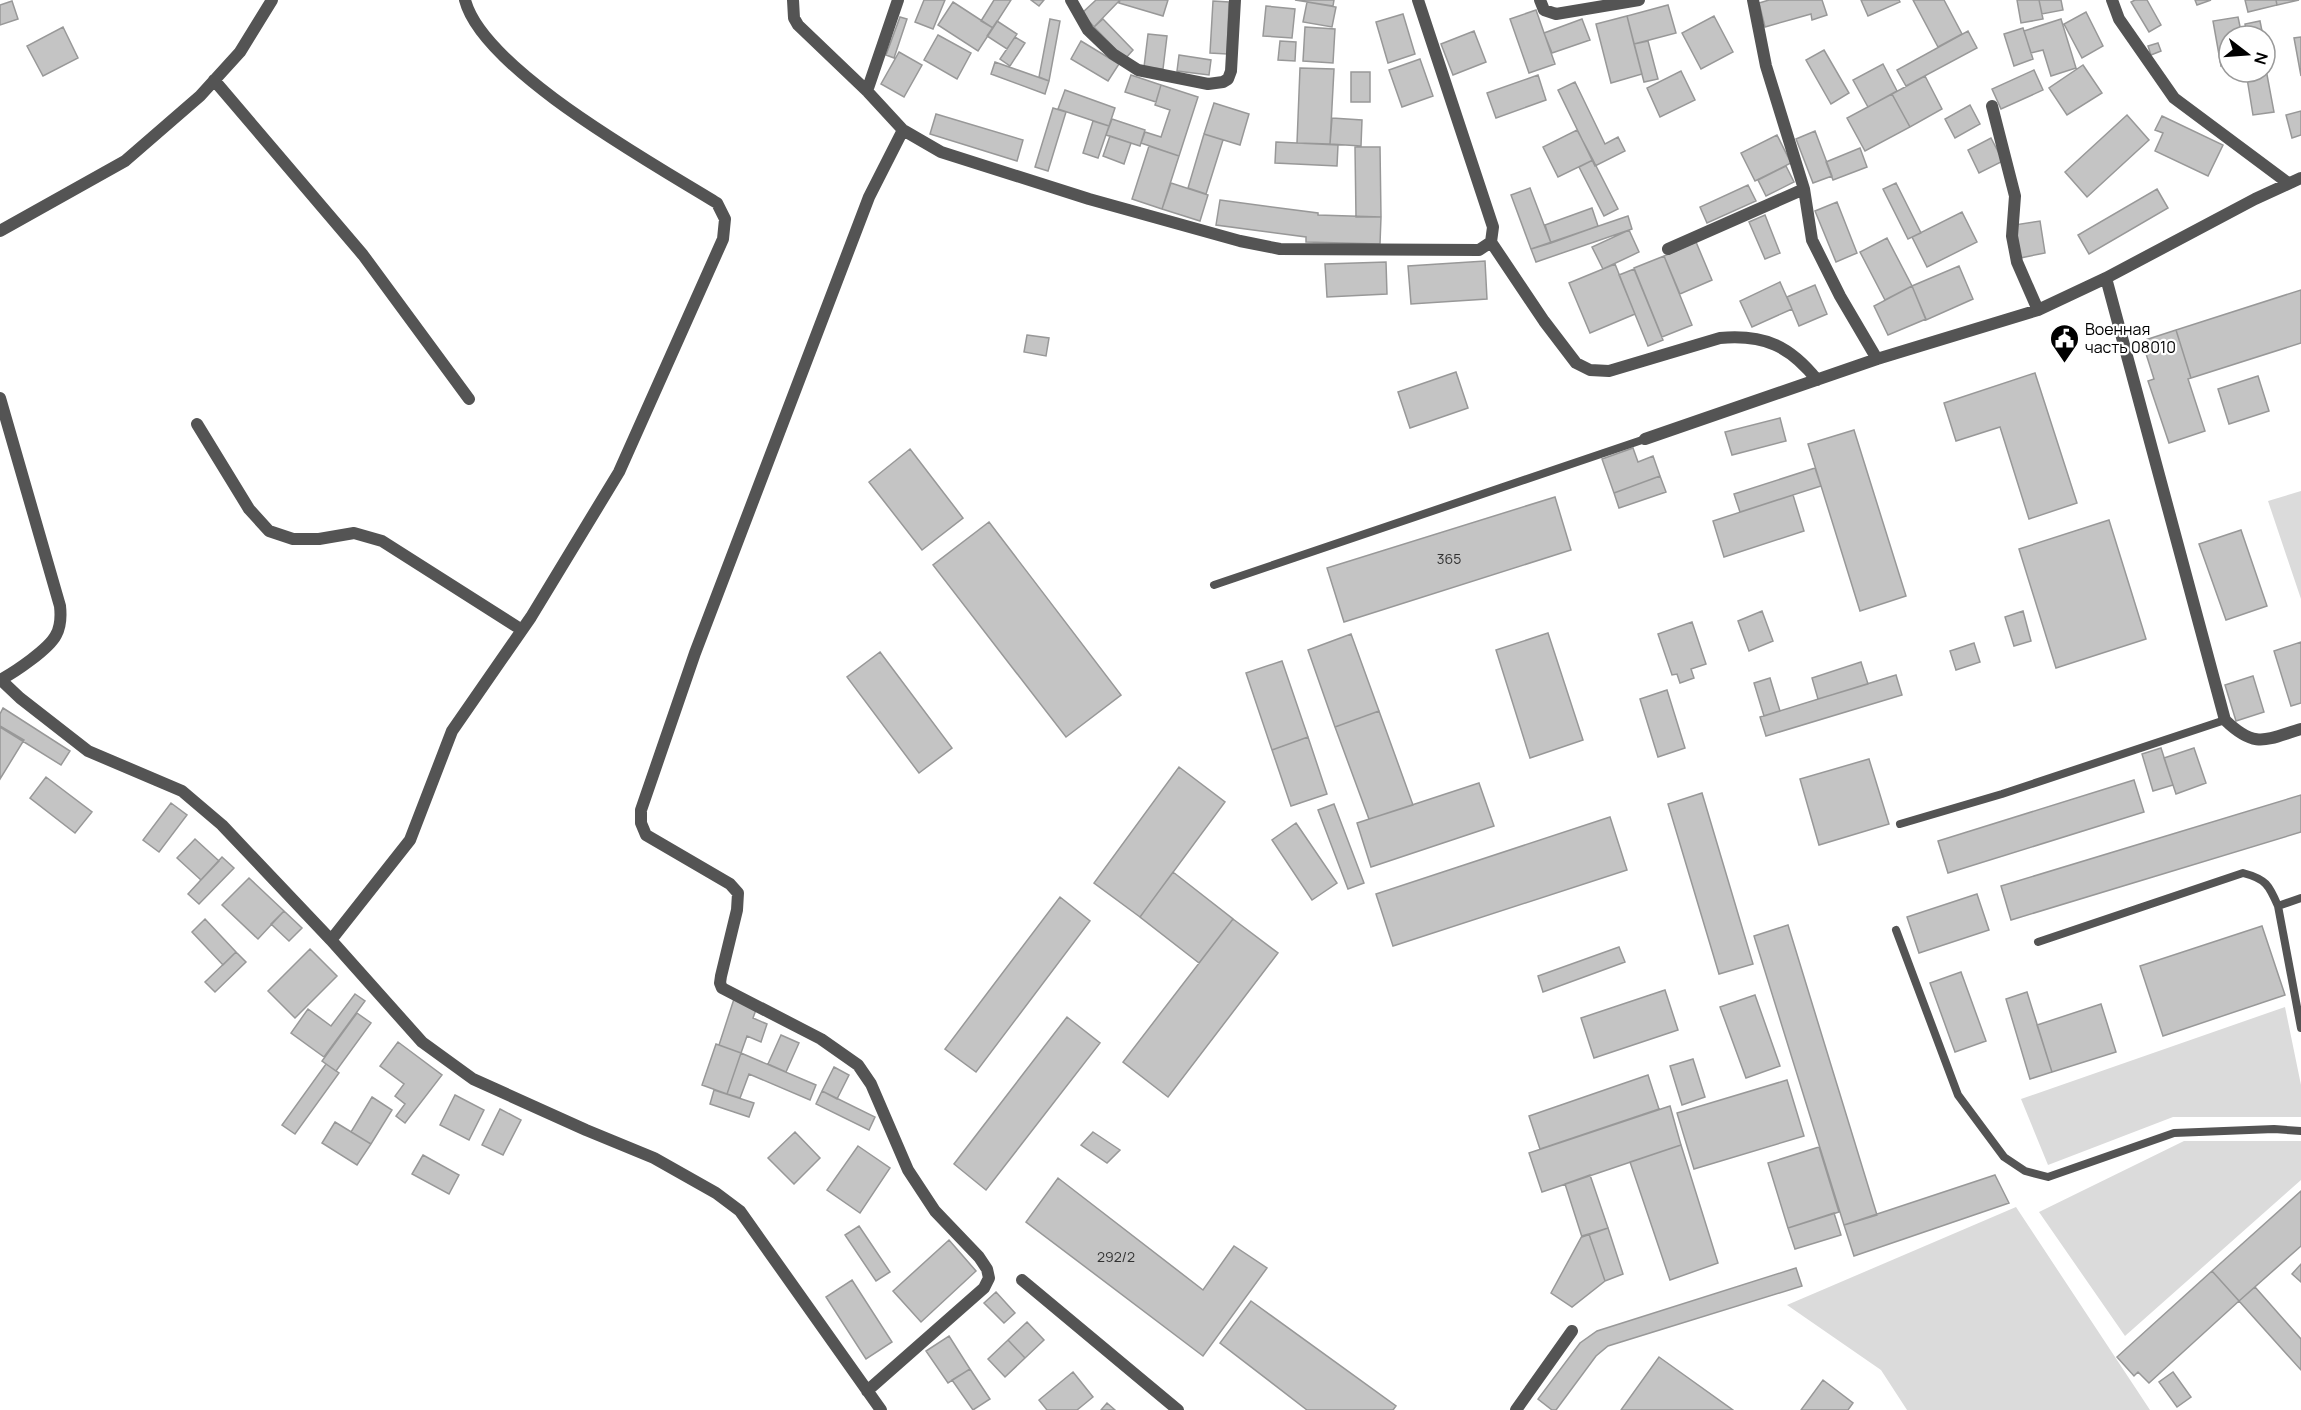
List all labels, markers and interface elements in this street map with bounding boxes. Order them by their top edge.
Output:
north arrow [2217,24,2277,84]
text: N [2249,50,2274,67]
place label: Военная часть 08010 [2085,318,2176,358]
public building icon: Военная часть 08010 [2048,322,2080,364]
house number: 365 [1437,549,1461,568]
house number: 292/2 [1097,1247,1135,1266]

